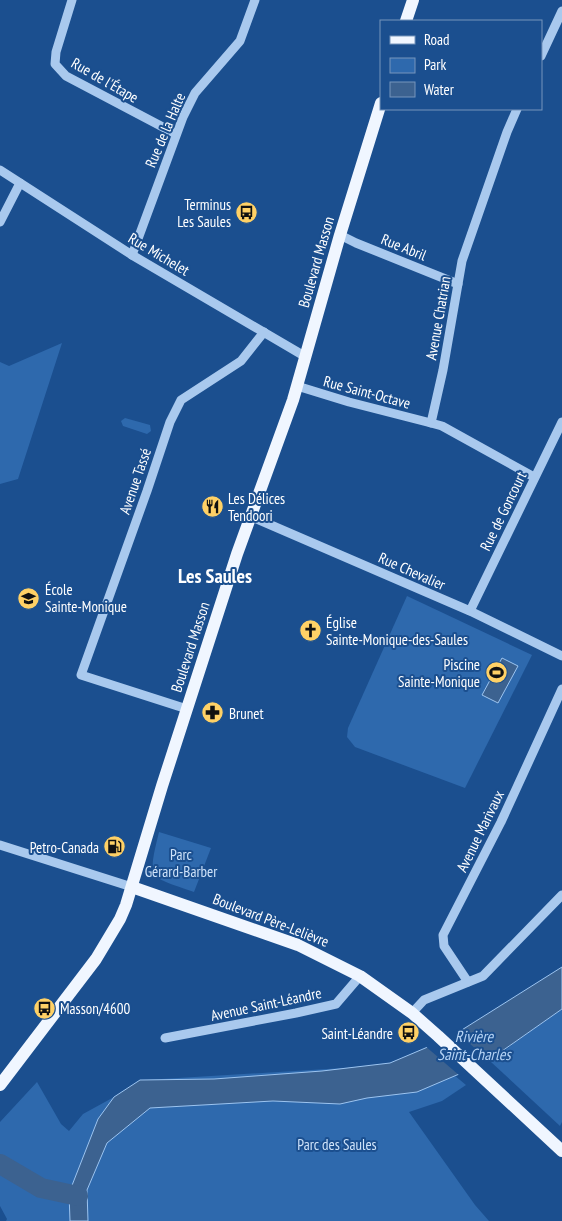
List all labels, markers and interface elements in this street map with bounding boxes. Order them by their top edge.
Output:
legend [380,20,542,110]
text: Road [424,30,450,49]
street label: Rue de l'Étape [68,53,142,107]
text: Park [424,55,446,74]
text: Water [424,80,455,99]
street label: Rue de la Halte [141,90,189,170]
place label: Terminus Les Saules [177,195,231,231]
bus stop icon: Terminus Les Saules [235,201,259,225]
street label: Boulevard Masson [294,214,338,310]
street label: Rue Michelet [125,228,193,280]
street label: Rue Abril [379,229,430,265]
street label: Avenue Chatrian [421,275,455,361]
street label: Rue Saint-Octave [321,371,413,413]
street label: Avenue Tassé [115,446,155,516]
street label: Rue de Goncourt [476,468,530,554]
place label: Les Délices Tendoori [228,489,285,525]
restaurant icon: Les Délices Tendoori [200,495,224,519]
street label: Rue Chevalier [376,548,449,595]
district label: Les Saules [178,563,252,589]
place label: École Sainte-Monique [45,580,127,616]
school or university icon: École Sainte-Monique [17,586,41,610]
street label: Boulevard Masson [166,599,214,695]
place label: Église Sainte-Monique-des-Saules [326,613,468,649]
church icon: Église Sainte-Monique-des-Saules [298,619,322,643]
place label: Piscine Sainte-Monique [398,655,480,691]
sports icon: Piscine Sainte-Monique [484,661,508,685]
pharmacy icon: Brunet [201,701,225,725]
place label: Brunet [229,704,264,723]
street label: Avenue Marivaux [452,787,508,875]
fuel station icon: Petro-Canada [103,835,127,859]
place label: Petro-Canada [30,838,99,857]
park label: Parc Gérard-Barber [145,845,218,881]
street label: Boulevard Père-Lelièvre [210,889,332,951]
street label: Avenue Saint-Léandre [209,983,323,1025]
bus stop icon: Masson/4600 [32,996,56,1020]
place label: Masson/4600 [60,999,130,1018]
bus stop icon: Saint-Léandre [397,1021,421,1045]
place label: Saint-Léandre [321,1024,393,1043]
water label: Rivière Saint-Charles [437,1026,512,1064]
park label: Parc des Saules [297,1135,377,1154]

